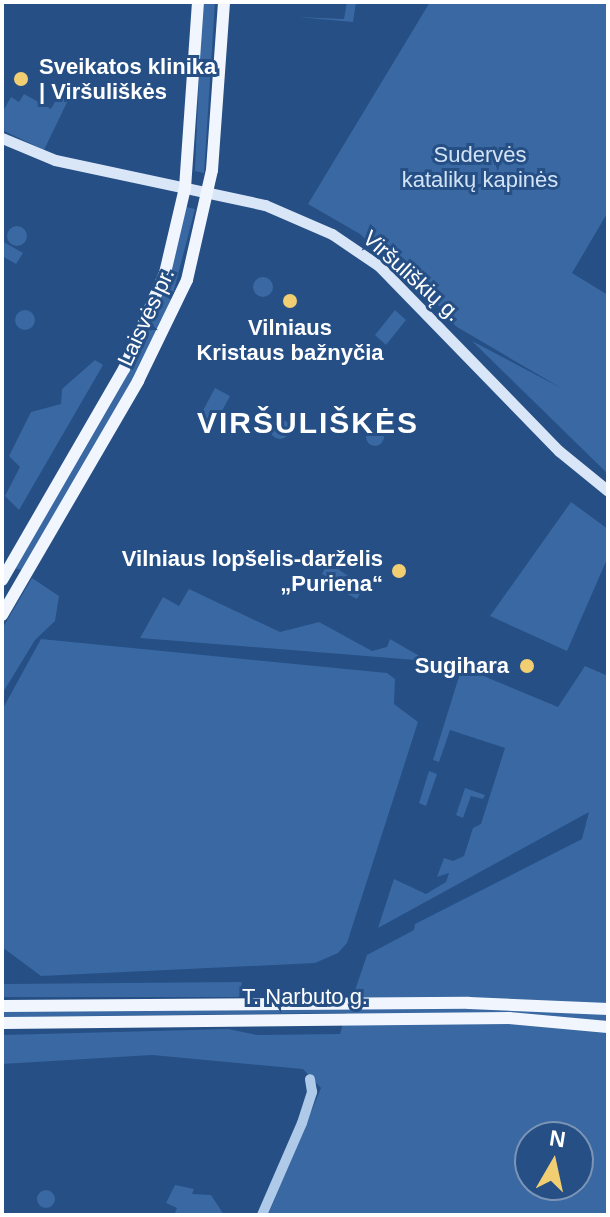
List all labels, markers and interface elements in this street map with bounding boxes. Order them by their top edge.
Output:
place label: Sveikatos klinika | Viršuliškės [39,53,216,104]
marker: Sveikatos klinika | Viršuliškės [10,68,32,90]
park label: Sudervės katalikų kapinės [402,141,558,192]
street label: Viršuliškių g. [357,225,467,327]
street label: Laisvės pr. [112,264,180,370]
marker: Vilniaus Kristaus bažnyčia [281,292,299,310]
place label: Vilniaus Kristaus bažnyčia [196,314,384,366]
district label: VIRŠULIŠKĖS [197,405,419,441]
place label: Vilniaus lopšelis-darželis „Puriena“ [122,545,383,596]
marker: Vilniaus lopšelis-darželis „Puriena“ [390,562,408,580]
place label: Sugihara [415,653,509,679]
marker: Sugihara [516,655,538,677]
street label: T. Narbuto g. [242,984,368,1010]
north arrow [514,1121,594,1201]
text: N [548,1125,567,1152]

